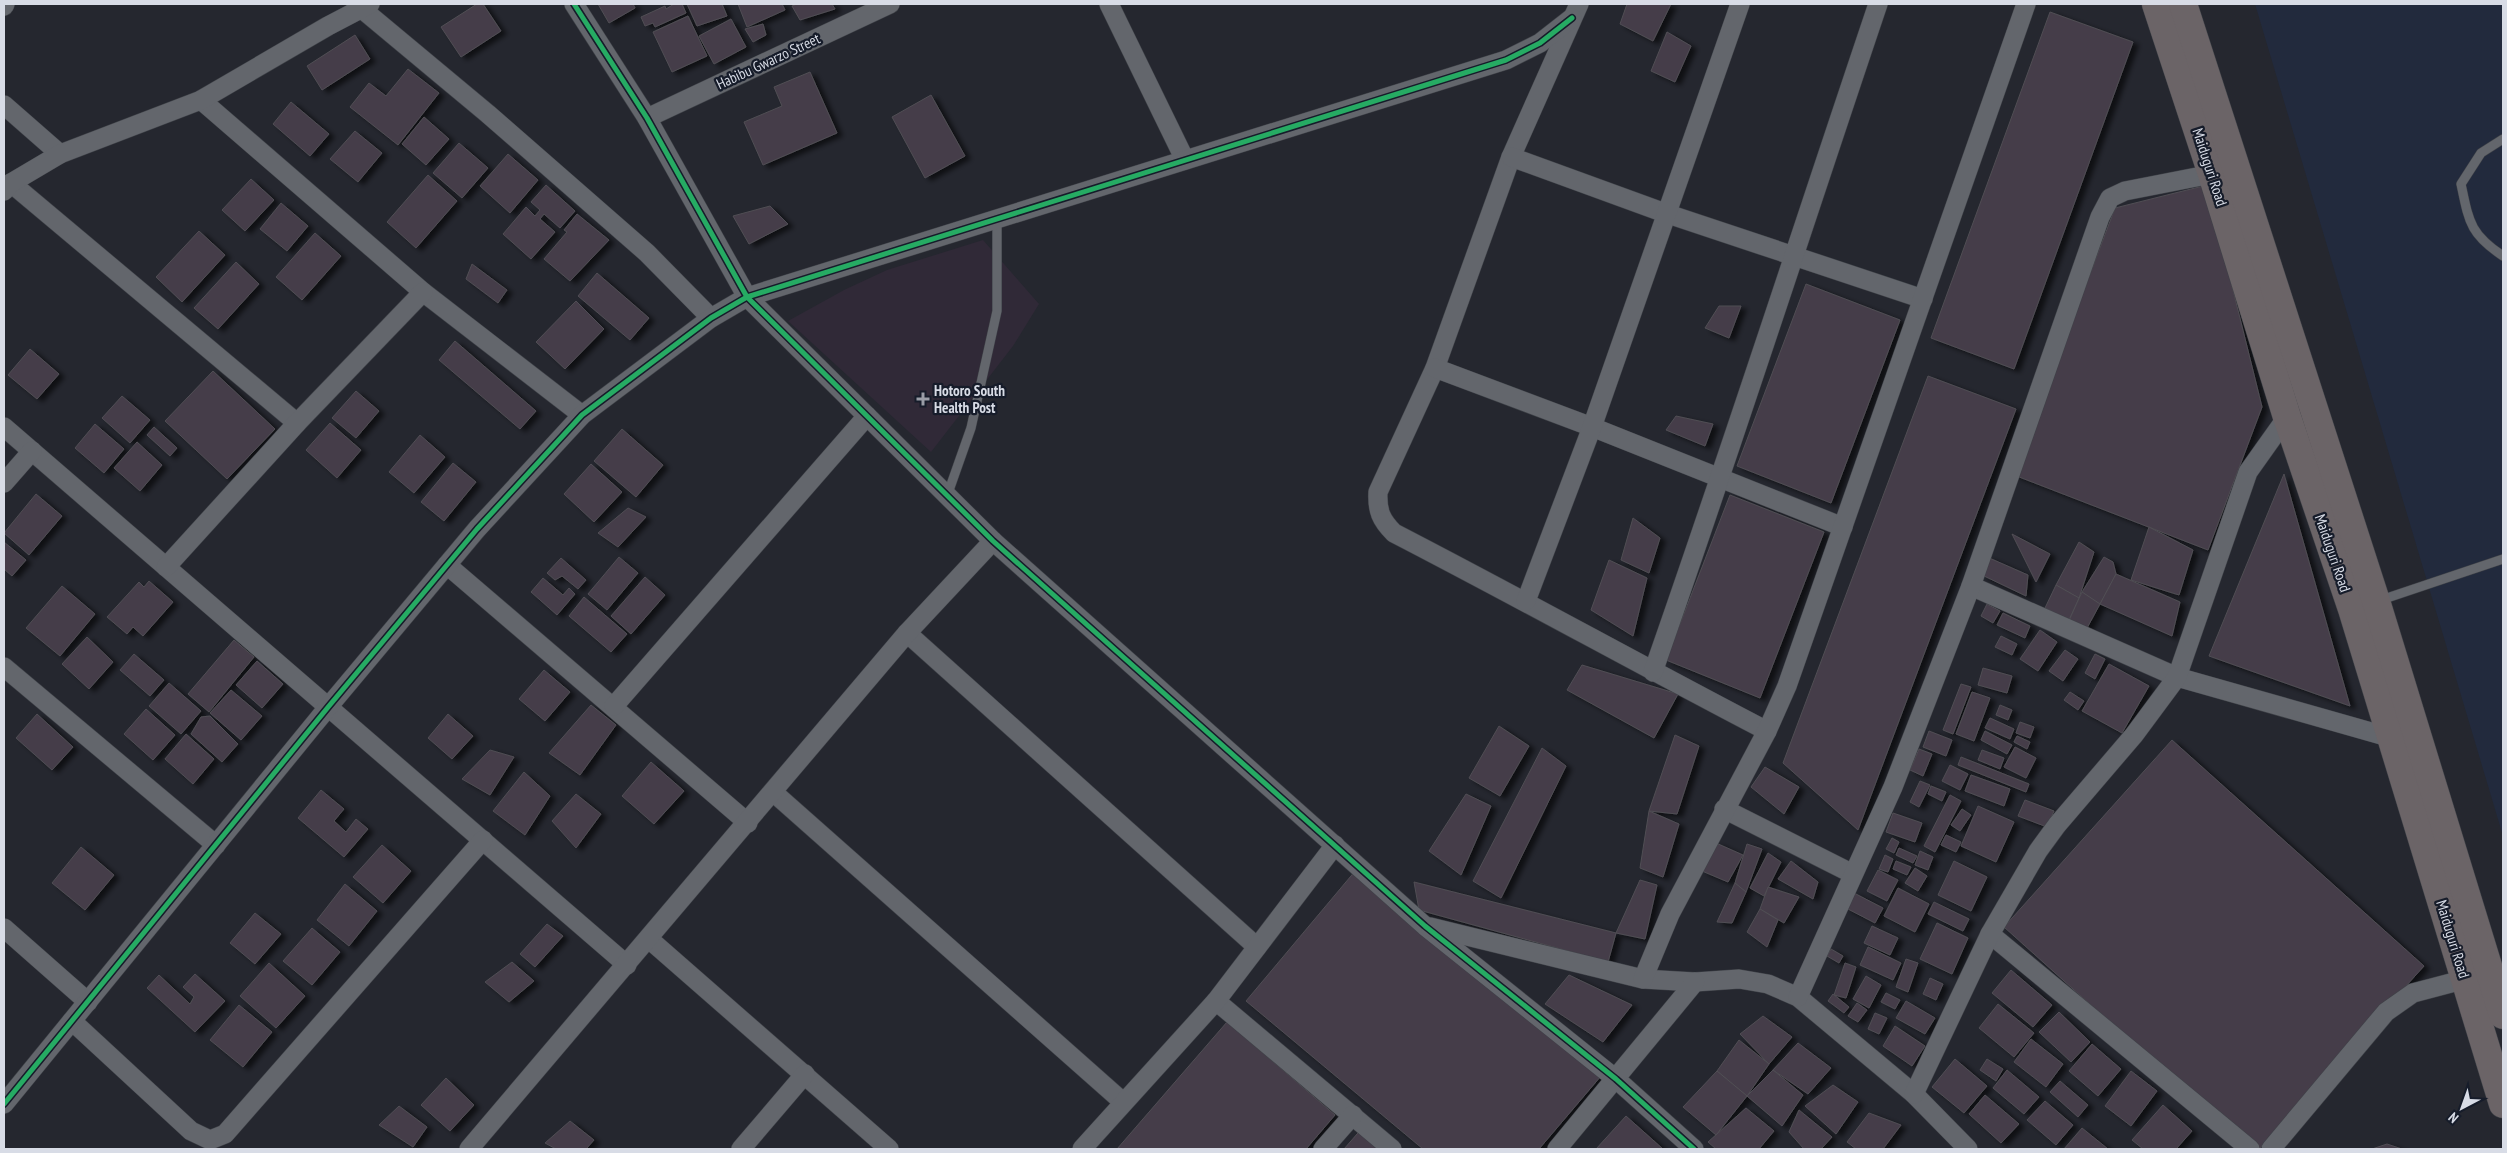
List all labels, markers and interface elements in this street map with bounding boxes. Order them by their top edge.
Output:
street label: Habibu Gwarzo Street [713,29,823,93]
street label: Maiduguri Road [2188,126,2232,208]
place label: Hotoro South Health Post [934,381,1005,417]
marker: Hotoro South Health Post [916,392,930,406]
street label: Maiduguri Road [2311,512,2355,594]
street label: Maiduguri Road [2432,898,2474,980]
north arrow [2437,1083,2487,1133]
text: N [2445,1109,2462,1127]

